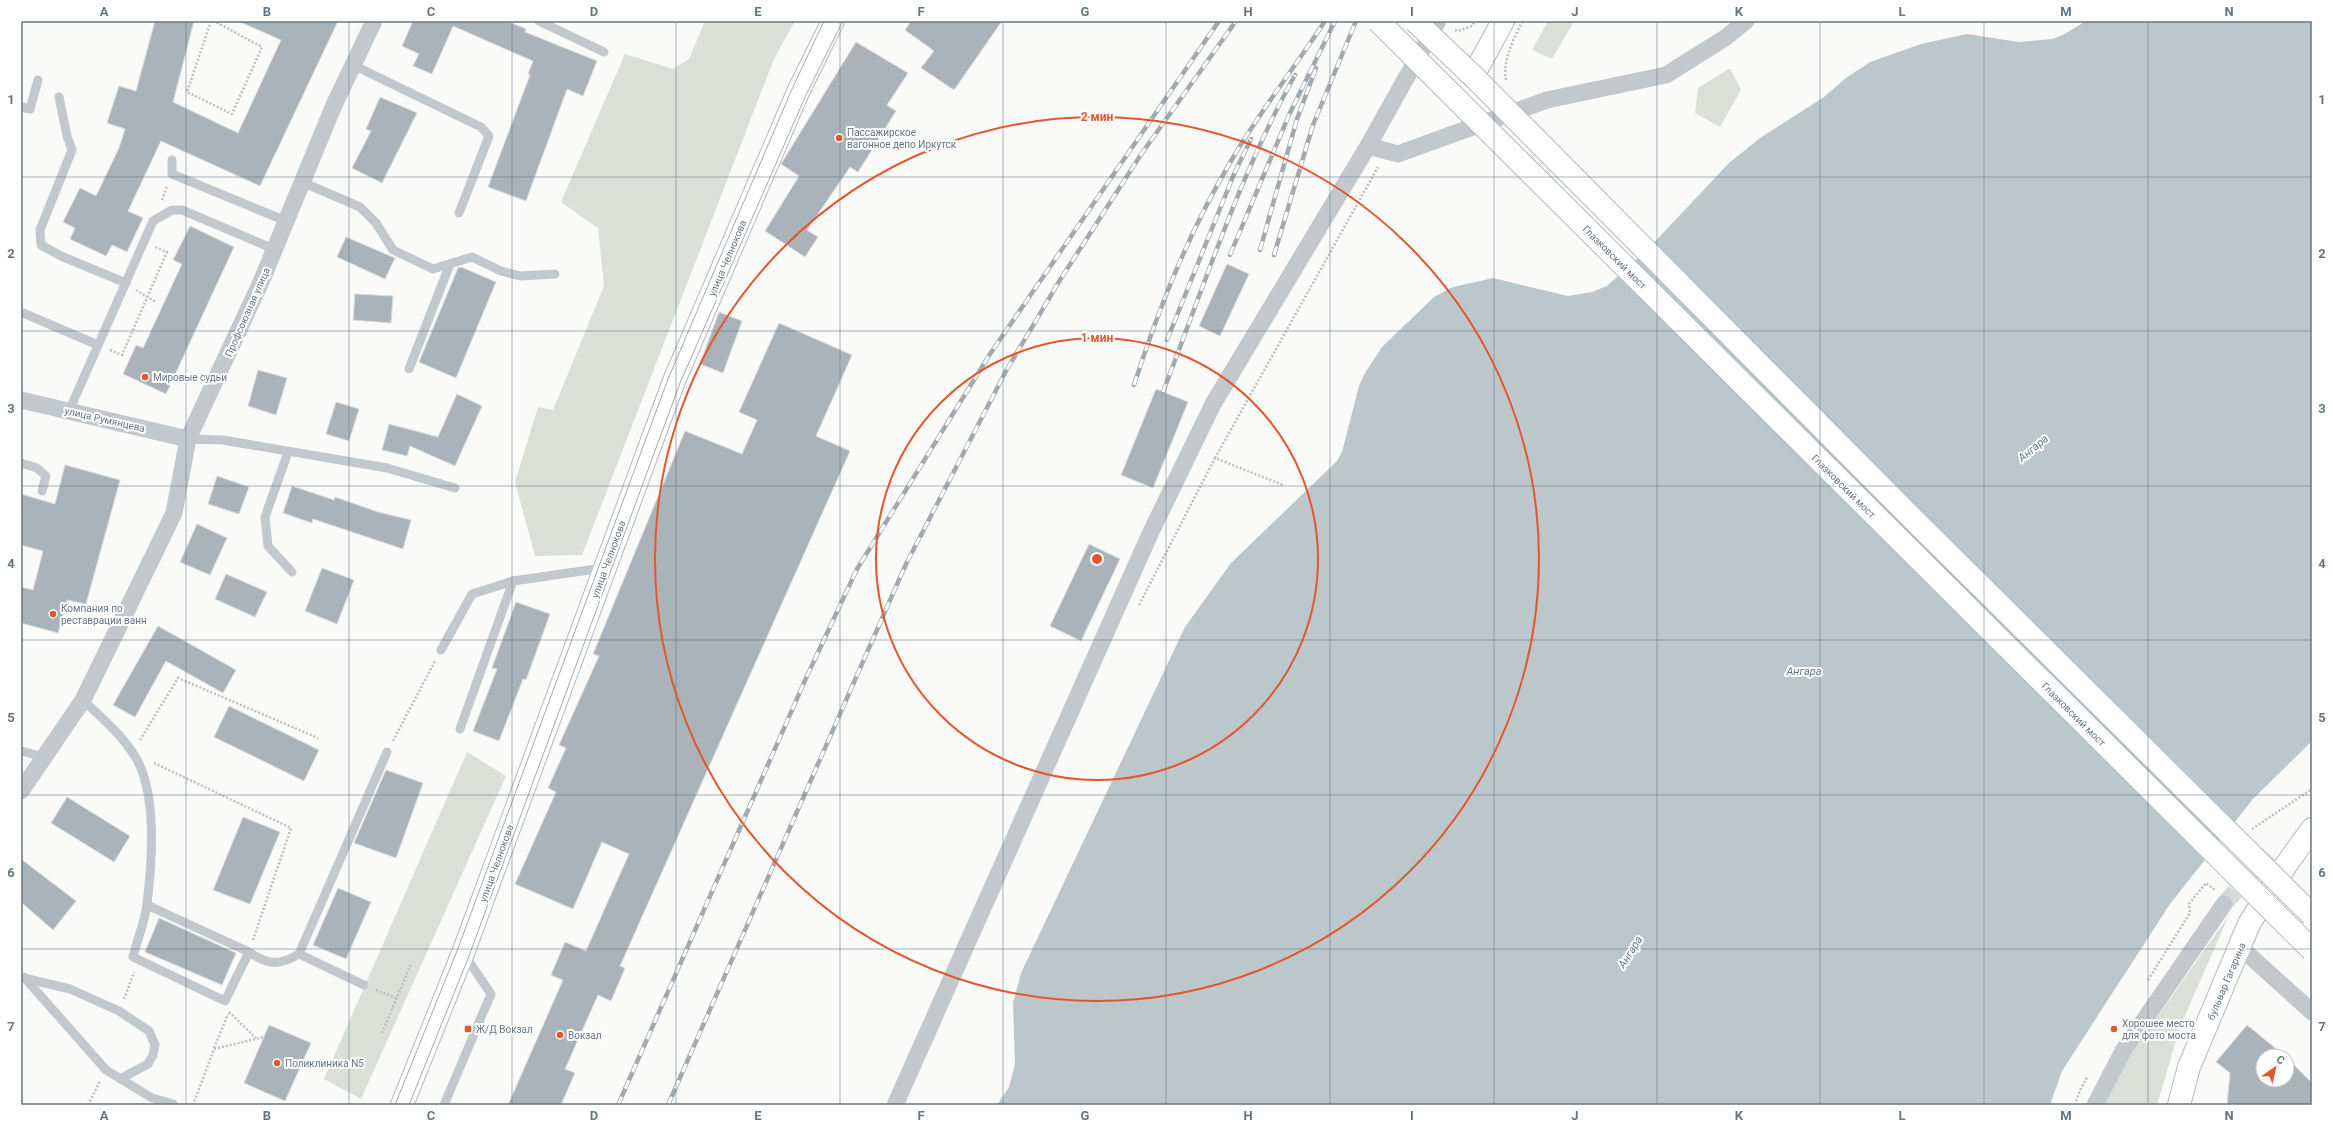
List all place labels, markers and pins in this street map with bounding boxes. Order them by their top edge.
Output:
place label: Пассажирское вагонное депо Иркутск [847,127,957,150]
marker: Пассажирское вагонное депо Иркутск [834,133,844,143]
marker: Мировые судьи [140,372,150,382]
place label: Мировые судьи [153,372,227,383]
centre of rings [1090,552,1104,566]
place label: Компания по реставрации ванн [61,603,147,626]
marker: Компания по реставрации ванн [48,609,58,619]
place label: Хорошее место для фото моста [2122,1018,2196,1041]
marker: Ж/Д Вокзал [463,1024,473,1034]
place label: Ж/Д Вокзал [476,1024,533,1035]
marker: Хорошее место для фото моста [2109,1024,2119,1034]
marker: Вокзал [555,1030,565,1040]
place label: Вокзал [568,1030,602,1041]
marker: Поликлиника N5 [272,1058,282,1068]
place label: Поликлиника N5 [285,1058,364,1069]

